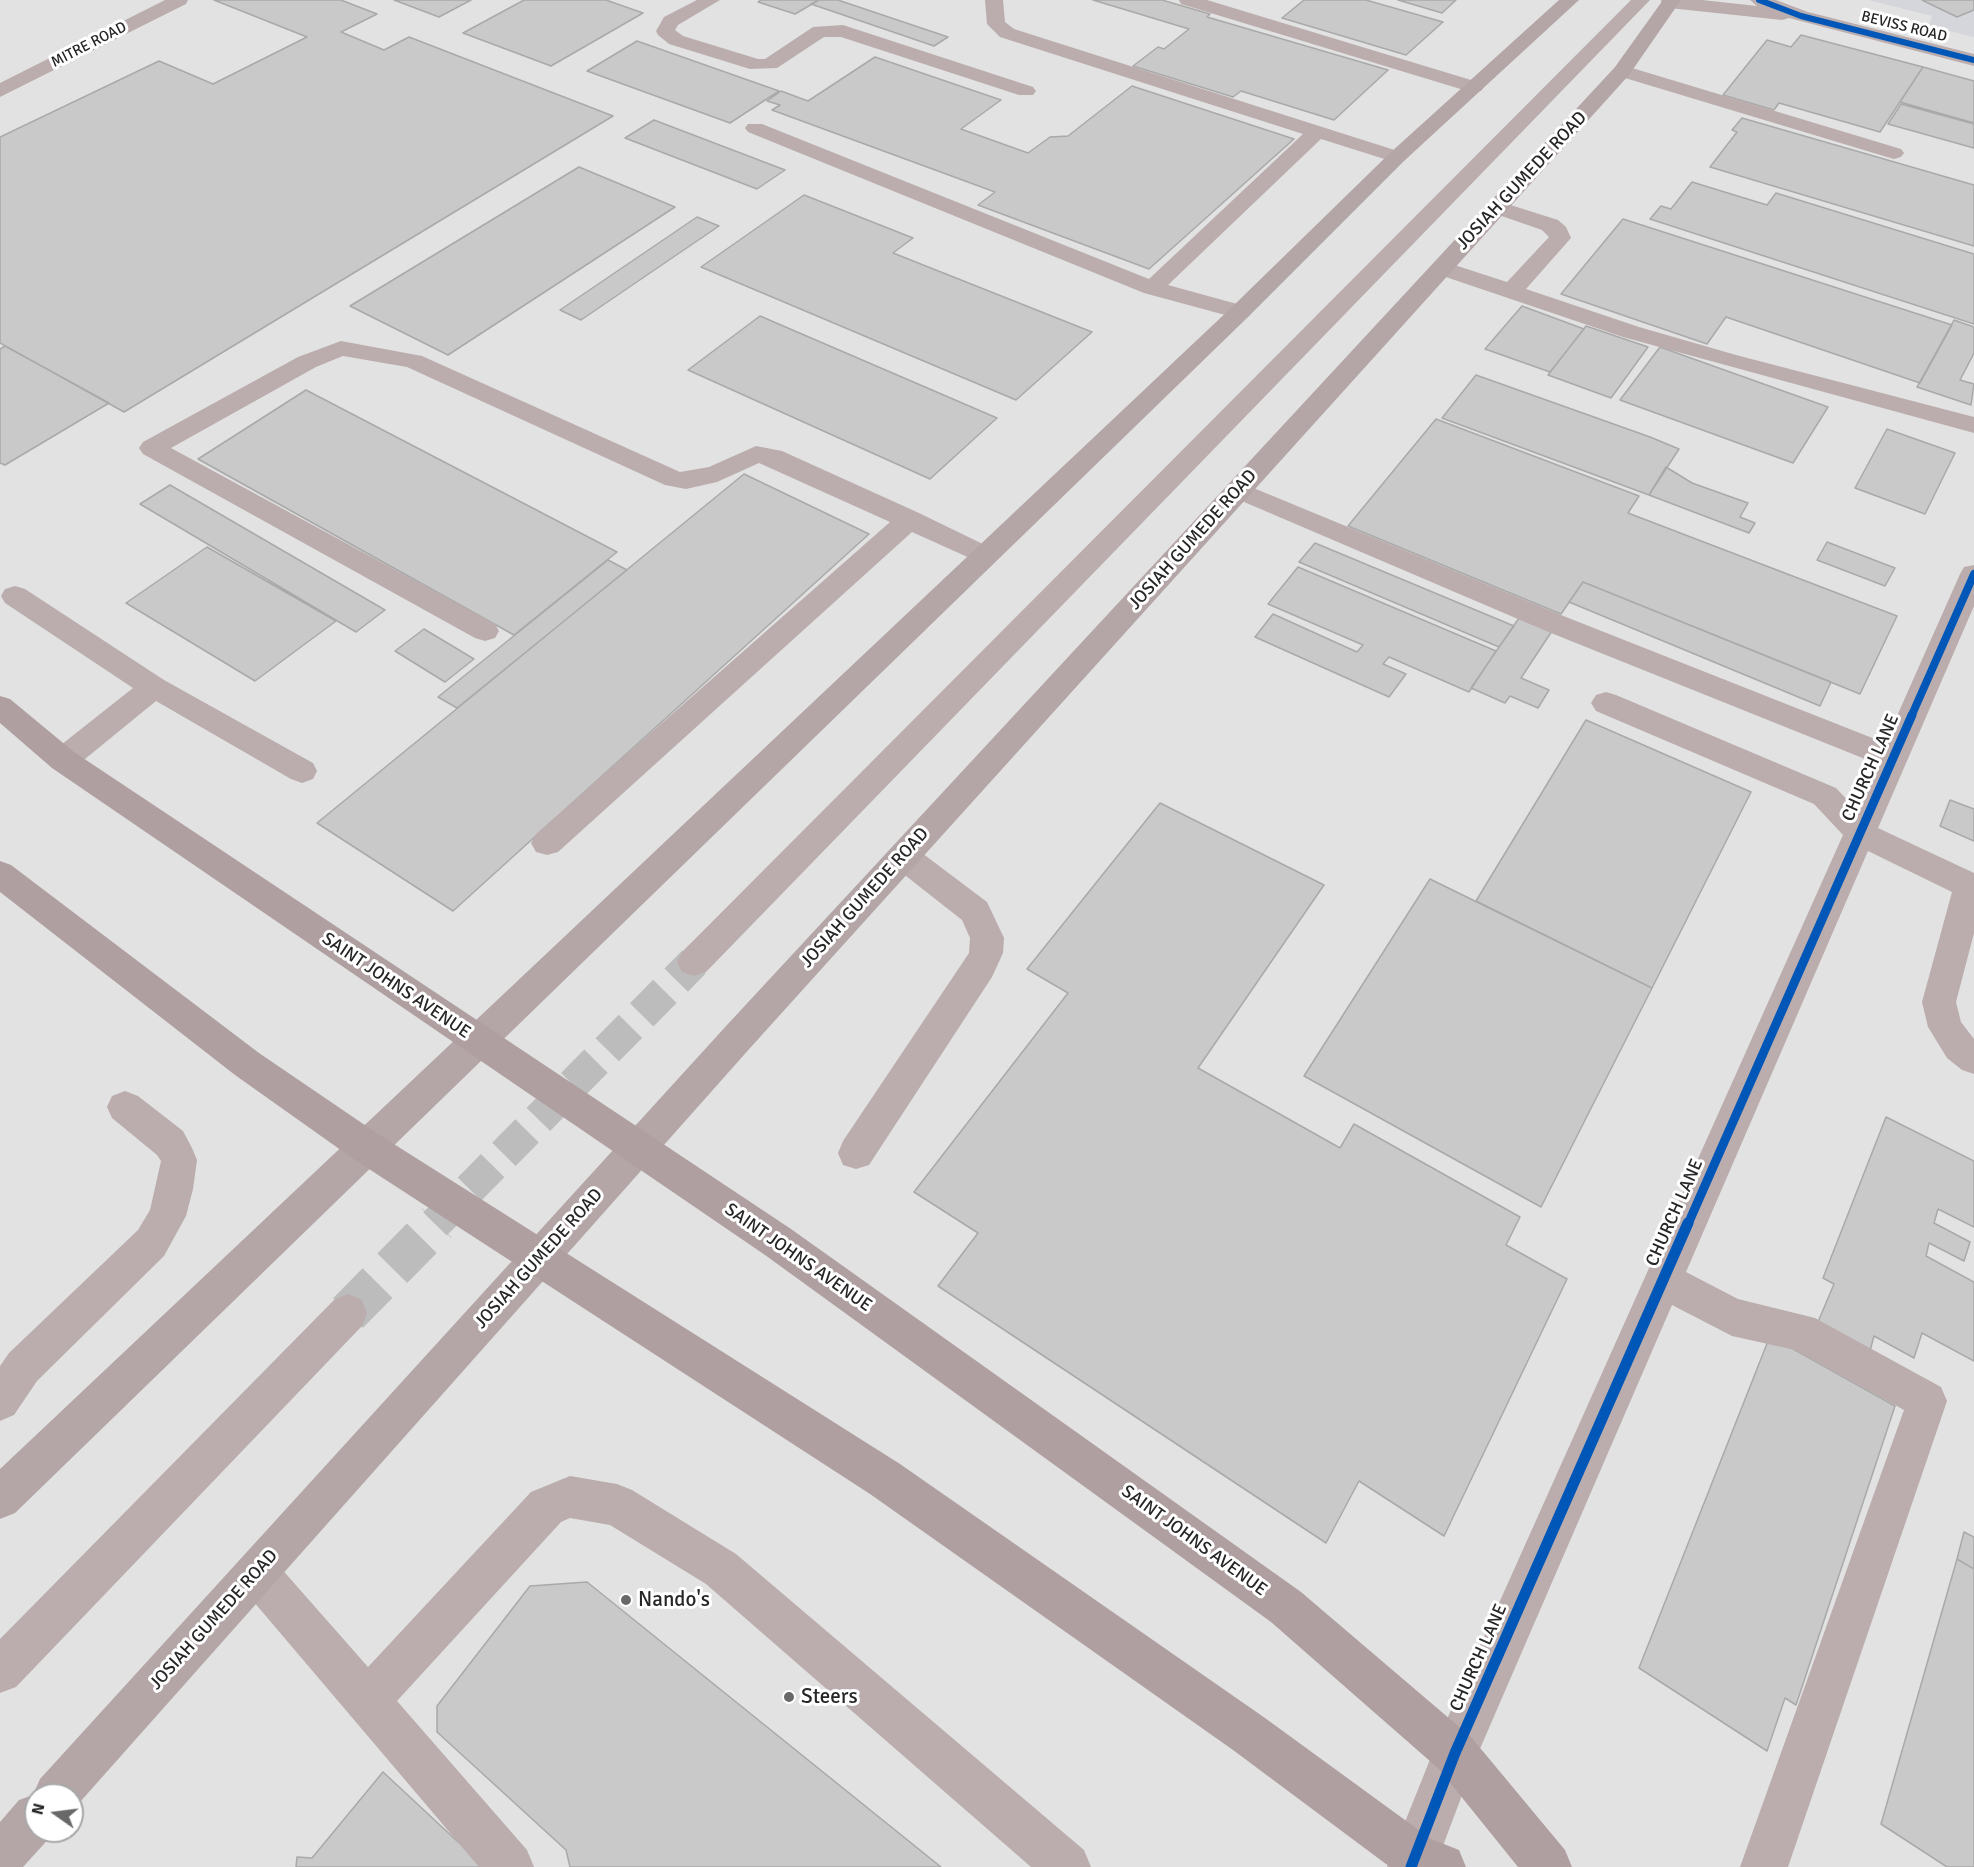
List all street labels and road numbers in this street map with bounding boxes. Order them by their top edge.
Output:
street label: BEVISS ROAD [1859,8,1949,46]
street label: MITRE ROAD [48,18,130,72]
street label: JOSIAH GUMEDE ROAD [1452,107,1592,255]
street label: JOSIAH GUMEDE ROAD [1124,465,1262,615]
street label: CHURCH LANE [1838,711,1904,825]
street label: JOSIAH GUMEDE ROAD [796,823,934,973]
street label: SAINT JOHNS AVENUE [318,928,474,1044]
street label: CHURCH LANE [1642,1156,1708,1270]
street label: JOSIAH GUMEDE ROAD [470,1184,608,1334]
street label: SAINT JOHNS AVENUE [720,1199,876,1317]
street label: SAINT JOHNS AVENUE [1117,1481,1271,1601]
street label: JOSIAH GUMEDE ROAD [145,1545,283,1695]
street label: CHURCH LANE [1446,1601,1512,1715]

